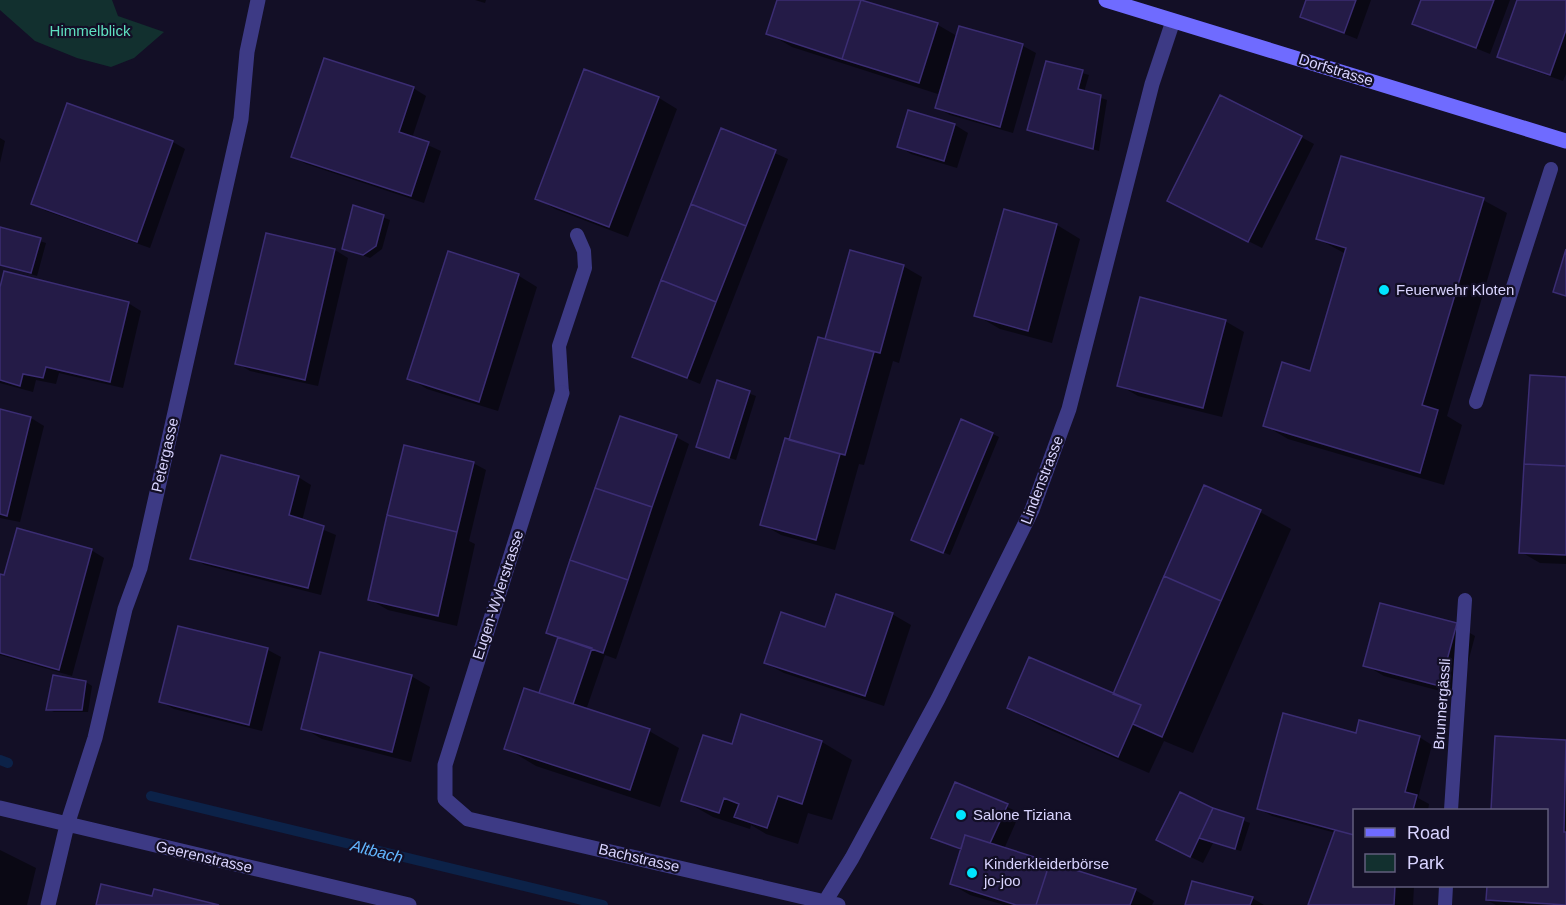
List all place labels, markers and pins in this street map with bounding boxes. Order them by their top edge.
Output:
place label: Feuerwehr Kloten [1396,281,1514,298]
marker: Feuerwehr Kloten [1377,283,1391,297]
place label: Salone Tiziana [973,806,1072,823]
marker: Salone Tiziana [954,808,968,822]
place label: Kinderkleiderbörse jo-joo [983,855,1109,889]
marker: Kinderkleiderbörse jo-joo [965,866,979,880]

